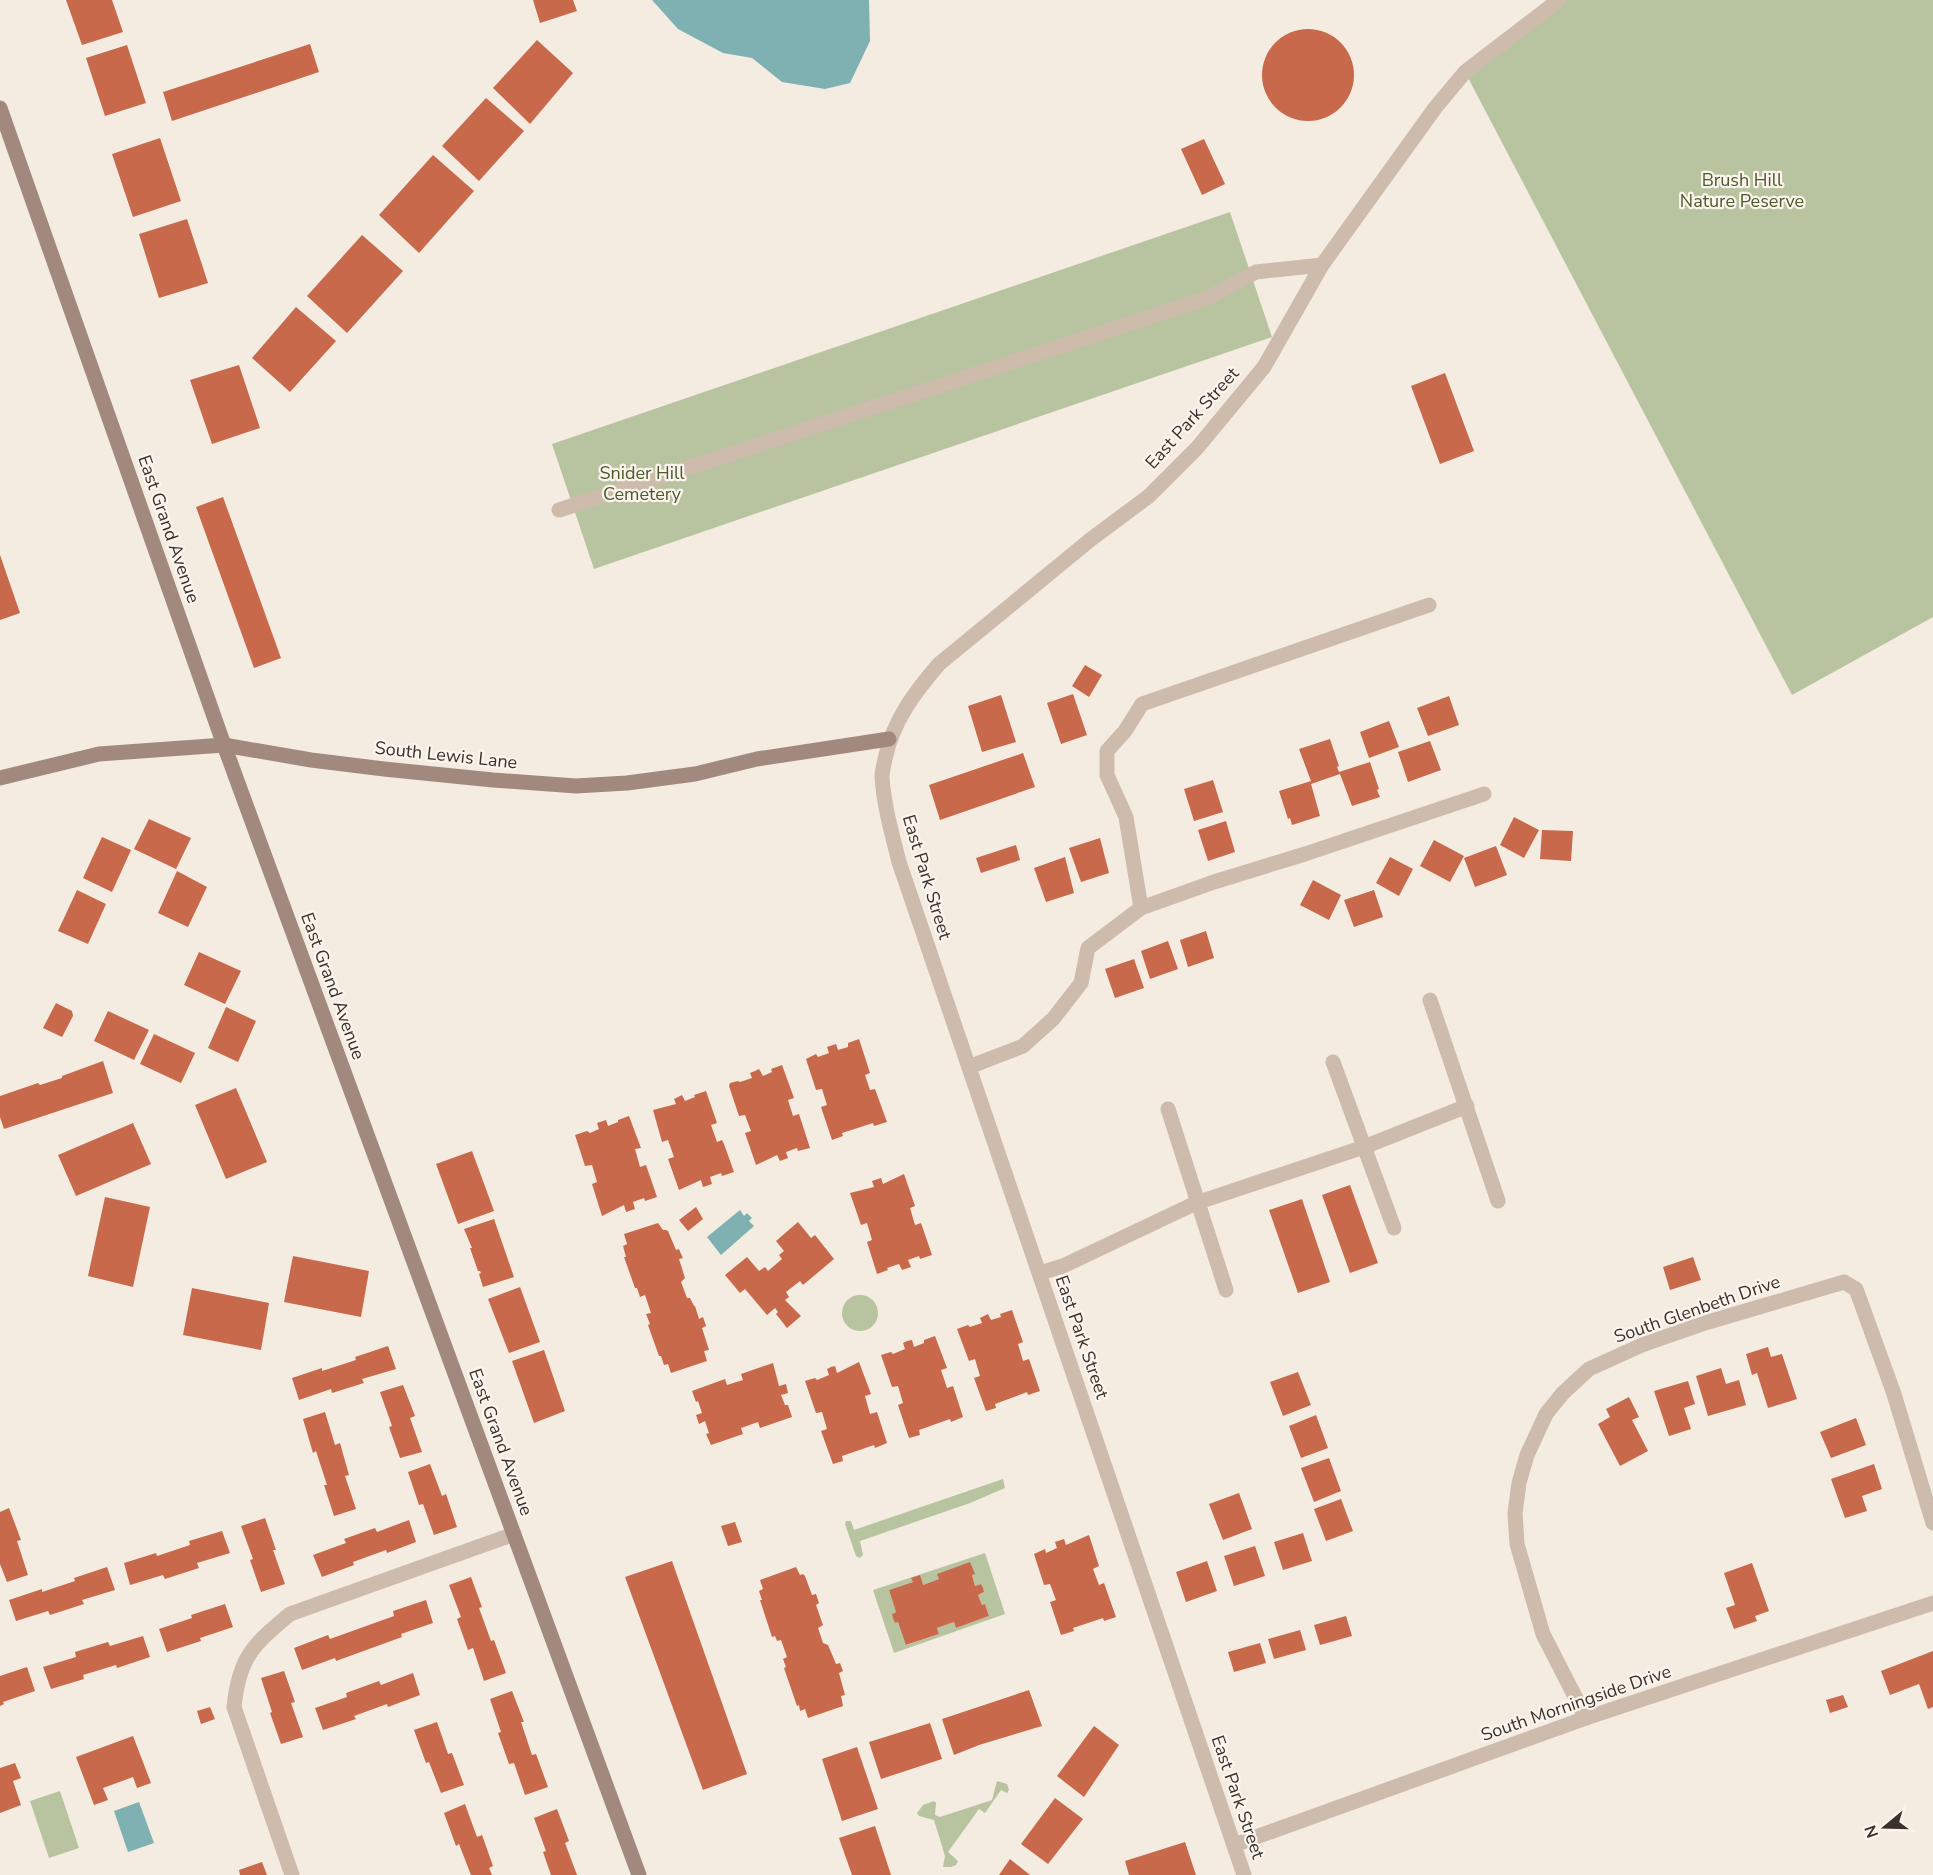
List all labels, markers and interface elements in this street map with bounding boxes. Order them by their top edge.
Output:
park label: Brush Hill Nature Peserve [1680,168,1804,213]
street label: East Park Street [1140,361,1245,474]
street label: East Grand Avenue [132,452,206,606]
park label: Snider Hill Cemetery [599,461,685,506]
street label: South Lewis Lane [374,736,518,774]
street label: East Park Street [897,812,958,943]
street label: East Grand Avenue [295,909,371,1063]
street label: South Glenbeth Drive [1611,1269,1783,1349]
street label: East Park Street [1050,1272,1115,1403]
street label: East Grand Avenue [463,1365,539,1519]
street label: South Morningside Drive [1478,1659,1674,1747]
street label: East Park Street [1206,1732,1271,1863]
north arrow [1855,1797,1915,1857]
text: N [1859,1822,1884,1841]

